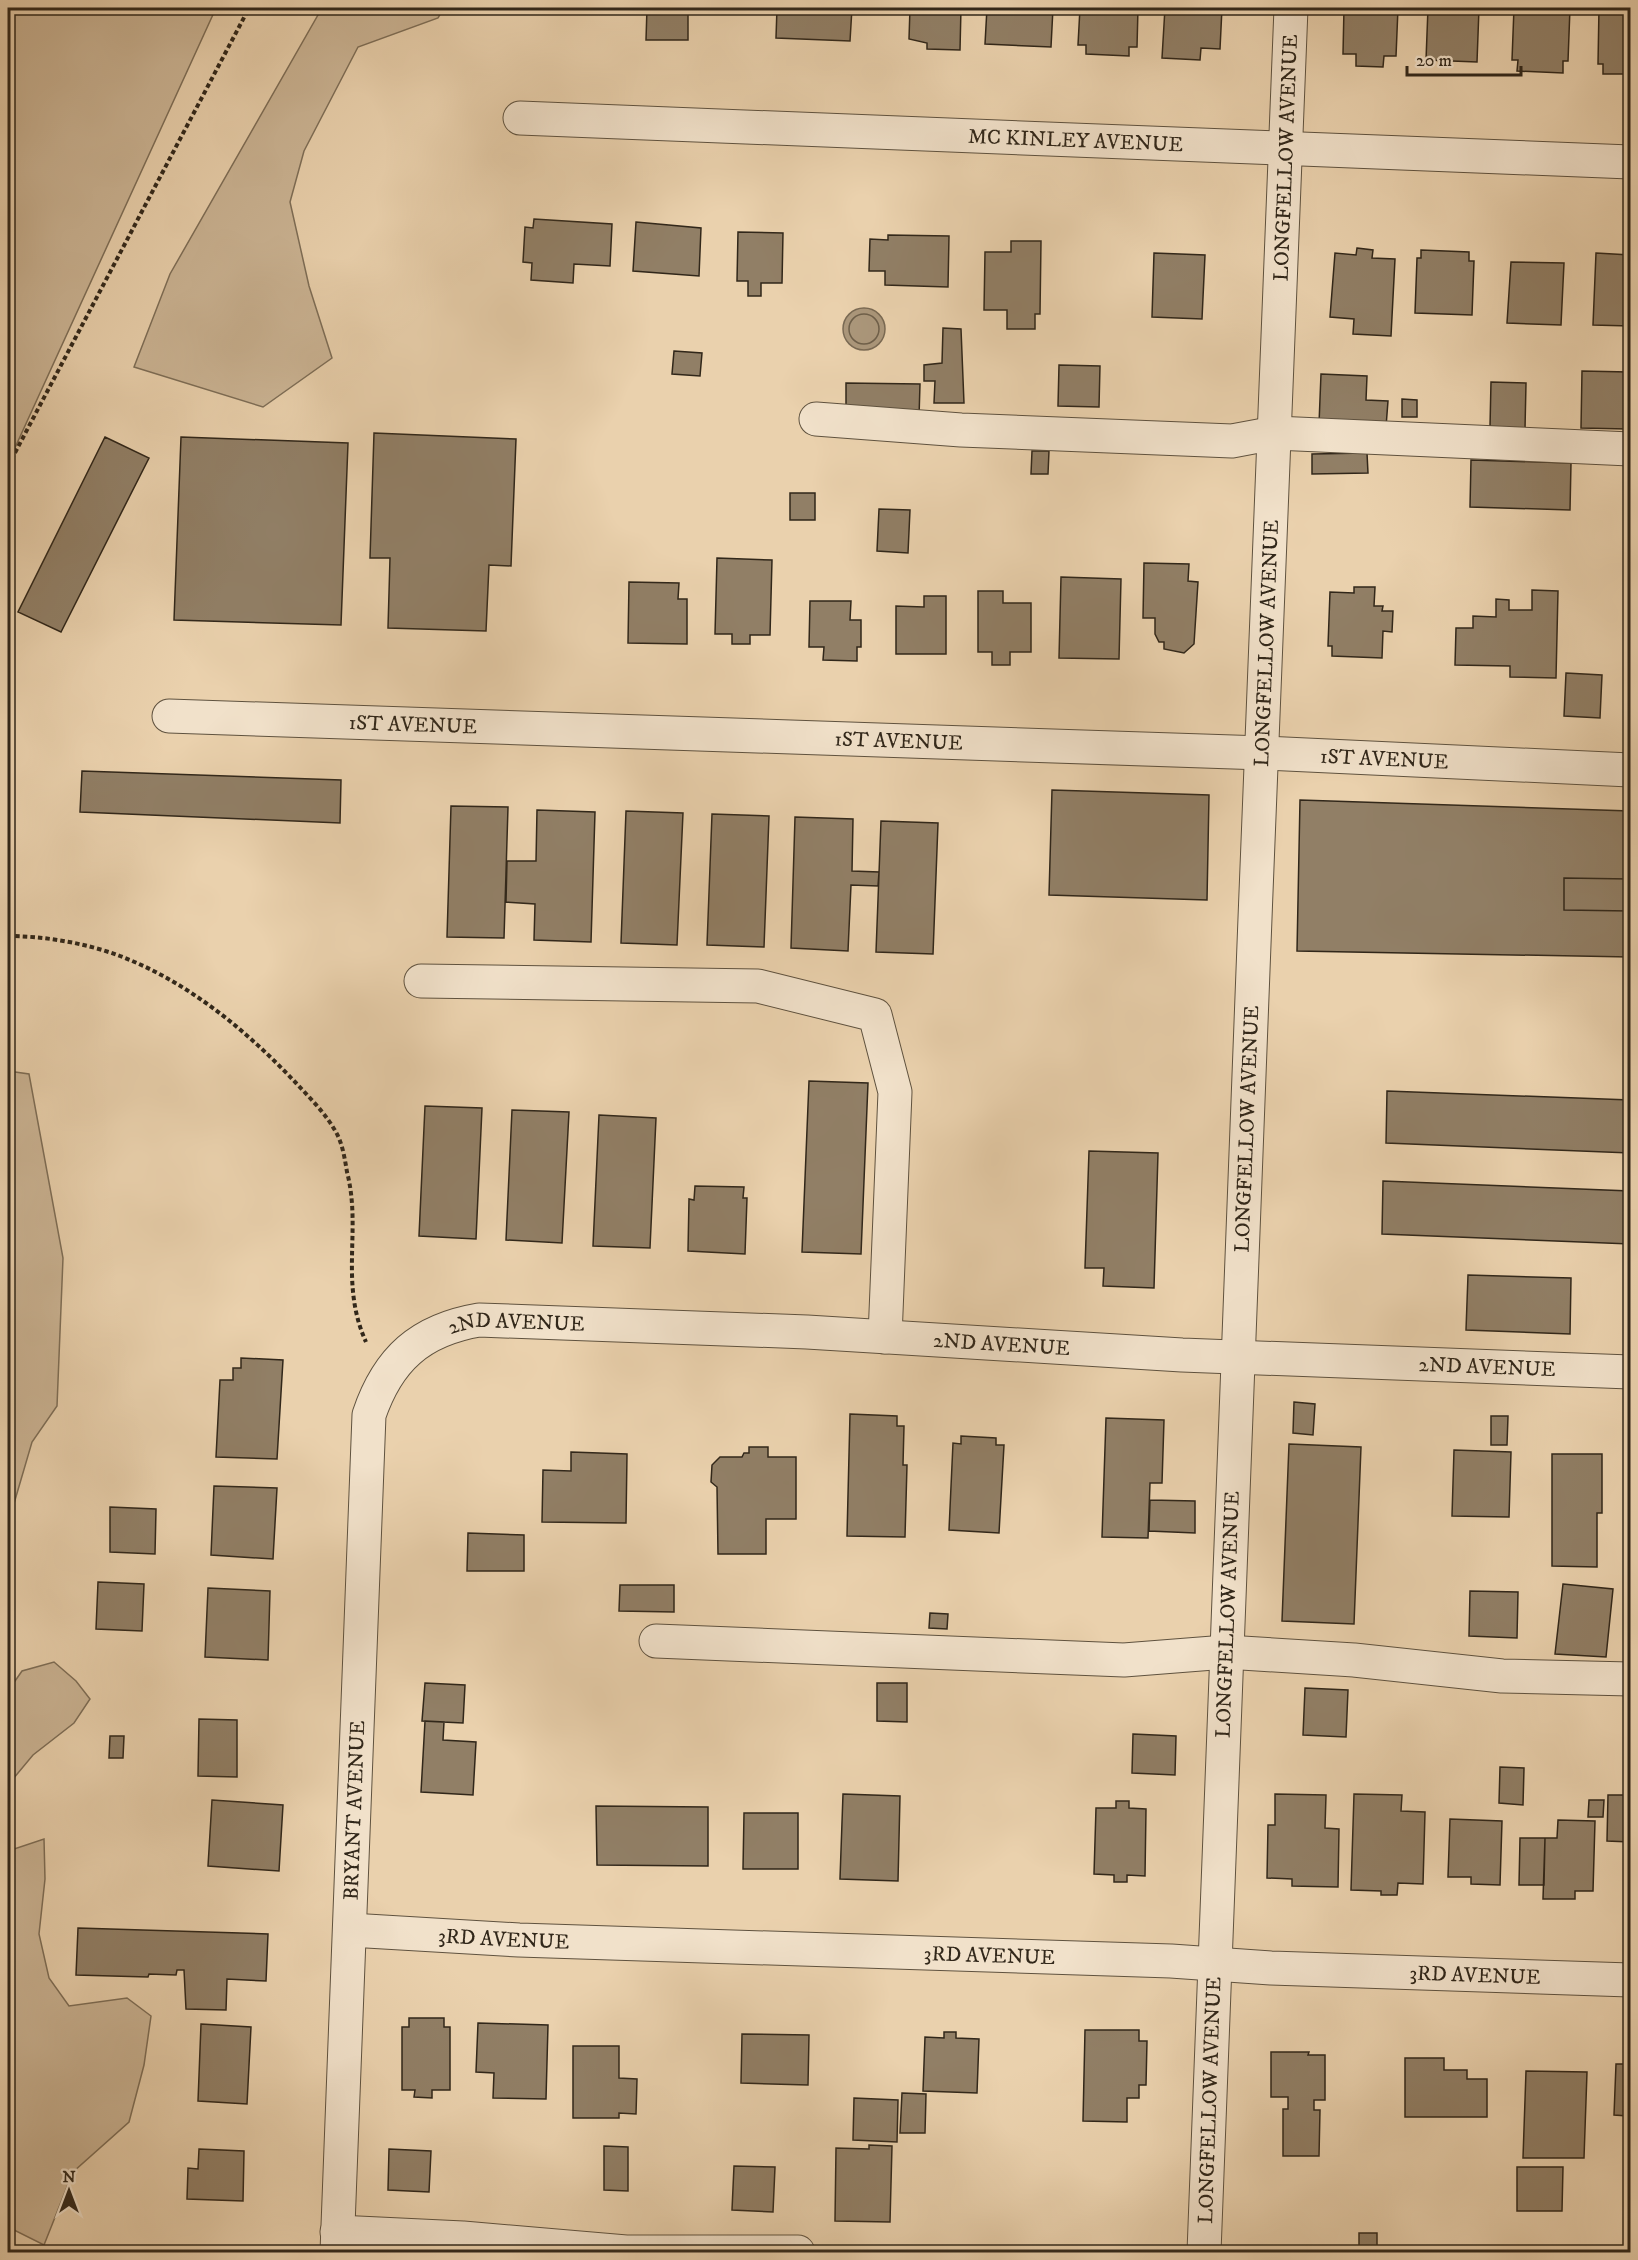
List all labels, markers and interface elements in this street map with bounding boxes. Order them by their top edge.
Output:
street label: LONGFELLOW AVENUE [1269,33,1304,282]
scale bar [1407,39,1521,77]
text: 20 m [1416,50,1452,72]
street label: MC KINLEY AVENUE [967,124,1184,158]
street label: LONGFELLOW AVENUE [1249,519,1285,767]
street label: 1ST AVENUE [348,710,478,740]
street label: 1ST AVENUE [834,727,963,757]
street label: 1ST AVENUE [1319,744,1449,776]
street label: LONGFELLOW AVENUE [1229,1005,1265,1253]
street label: 2ND AVENUE [445,1308,585,1341]
street label: 2ND AVENUE [932,1328,1071,1362]
street label: 2ND AVENUE [1418,1352,1556,1383]
street label: LONGFELLOW AVENUE [1210,1490,1246,1738]
street label: BRYANT AVENUE [338,1720,371,1901]
street label: 3RD AVENUE [437,1923,570,1956]
street label: 3RD AVENUE [923,1941,1056,1971]
street label: 3RD AVENUE [1409,1961,1541,1991]
street label: LONGFELLOW AVENUE [1193,1976,1228,2224]
north arrow [39,2161,99,2221]
text: N [62,2167,76,2187]

